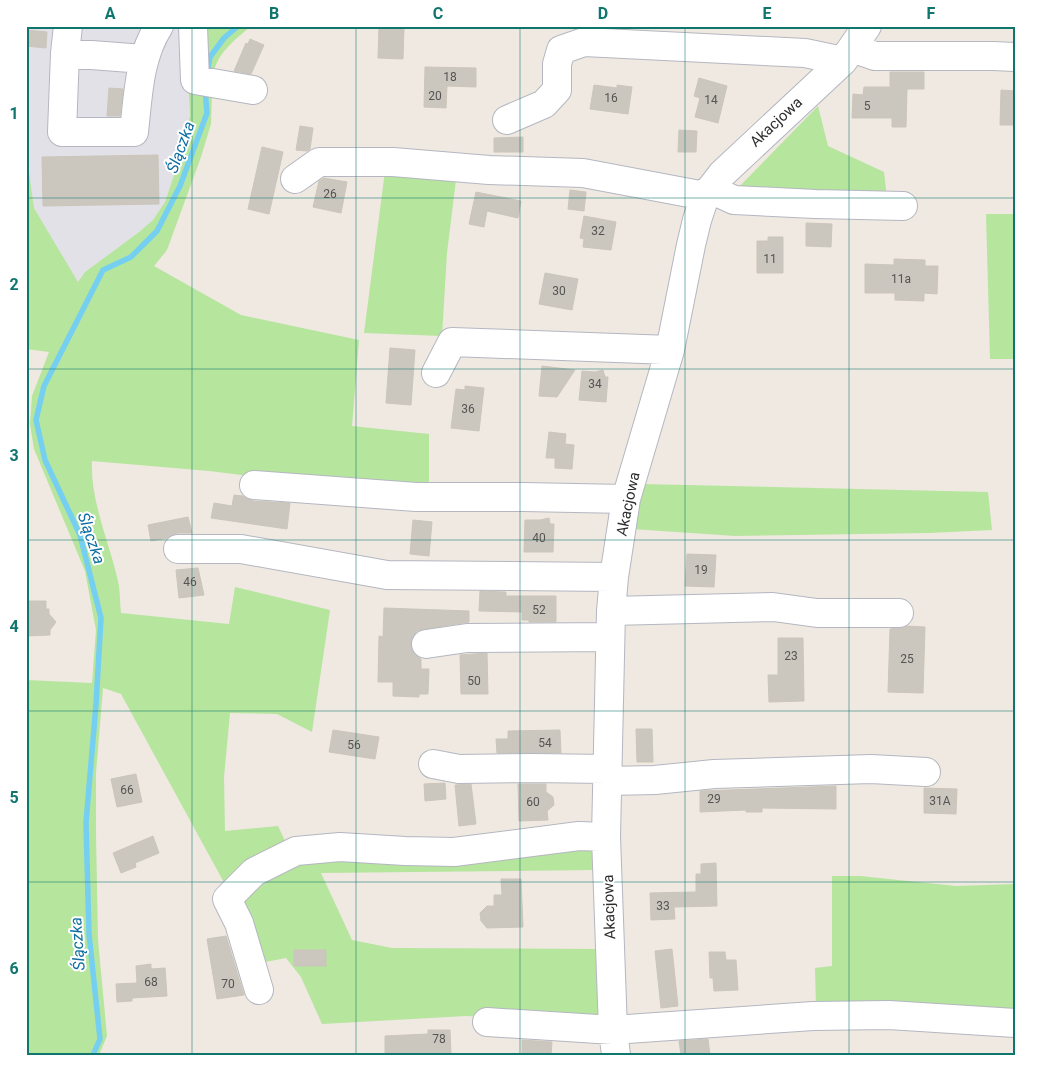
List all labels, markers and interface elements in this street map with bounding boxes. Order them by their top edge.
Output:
text: A [105,4,116,23]
text: B [269,4,279,23]
text: C [433,4,443,23]
text: D [598,4,608,23]
text: E [763,4,772,23]
text: F [927,4,936,23]
house number: 18 [443,70,457,84]
house number: 20 [428,89,442,103]
house number: 16 [604,91,618,105]
house number: 14 [704,93,718,107]
street label: Akacjowa [746,93,806,151]
house number: 5 [864,99,871,113]
text: 1 [9,104,19,123]
water label: Ślączka [162,119,199,176]
house number: 26 [323,187,337,201]
house number: 32 [591,224,605,238]
house number: 11 [763,252,777,266]
house number: 11a [891,272,911,286]
text: 2 [9,275,19,294]
house number: 30 [552,284,566,298]
house number: 34 [588,377,602,391]
house number: 36 [461,402,475,416]
text: 3 [9,446,19,465]
street label: Akacjowa [612,470,644,538]
water label: Ślączka [74,510,109,567]
house number: 40 [532,531,546,545]
house number: 19 [694,563,708,577]
house number: 46 [183,575,197,589]
house number: 52 [532,603,546,617]
text: 4 [9,617,19,636]
house number: 23 [784,649,798,663]
house number: 25 [900,652,914,666]
house number: 50 [467,674,481,688]
house number: 54 [538,736,552,750]
house number: 56 [347,738,361,752]
house number: 66 [120,783,134,797]
text: 5 [9,788,19,807]
house number: 29 [707,792,721,806]
house number: 31A [929,794,951,808]
house number: 60 [526,795,540,809]
street label: Akacjowa [599,874,619,940]
house number: 33 [656,899,670,913]
water label: Ślączka [66,917,89,971]
text: 6 [9,959,19,978]
house number: 68 [144,975,158,989]
house number: 70 [221,977,235,991]
house number: 78 [432,1032,446,1046]

